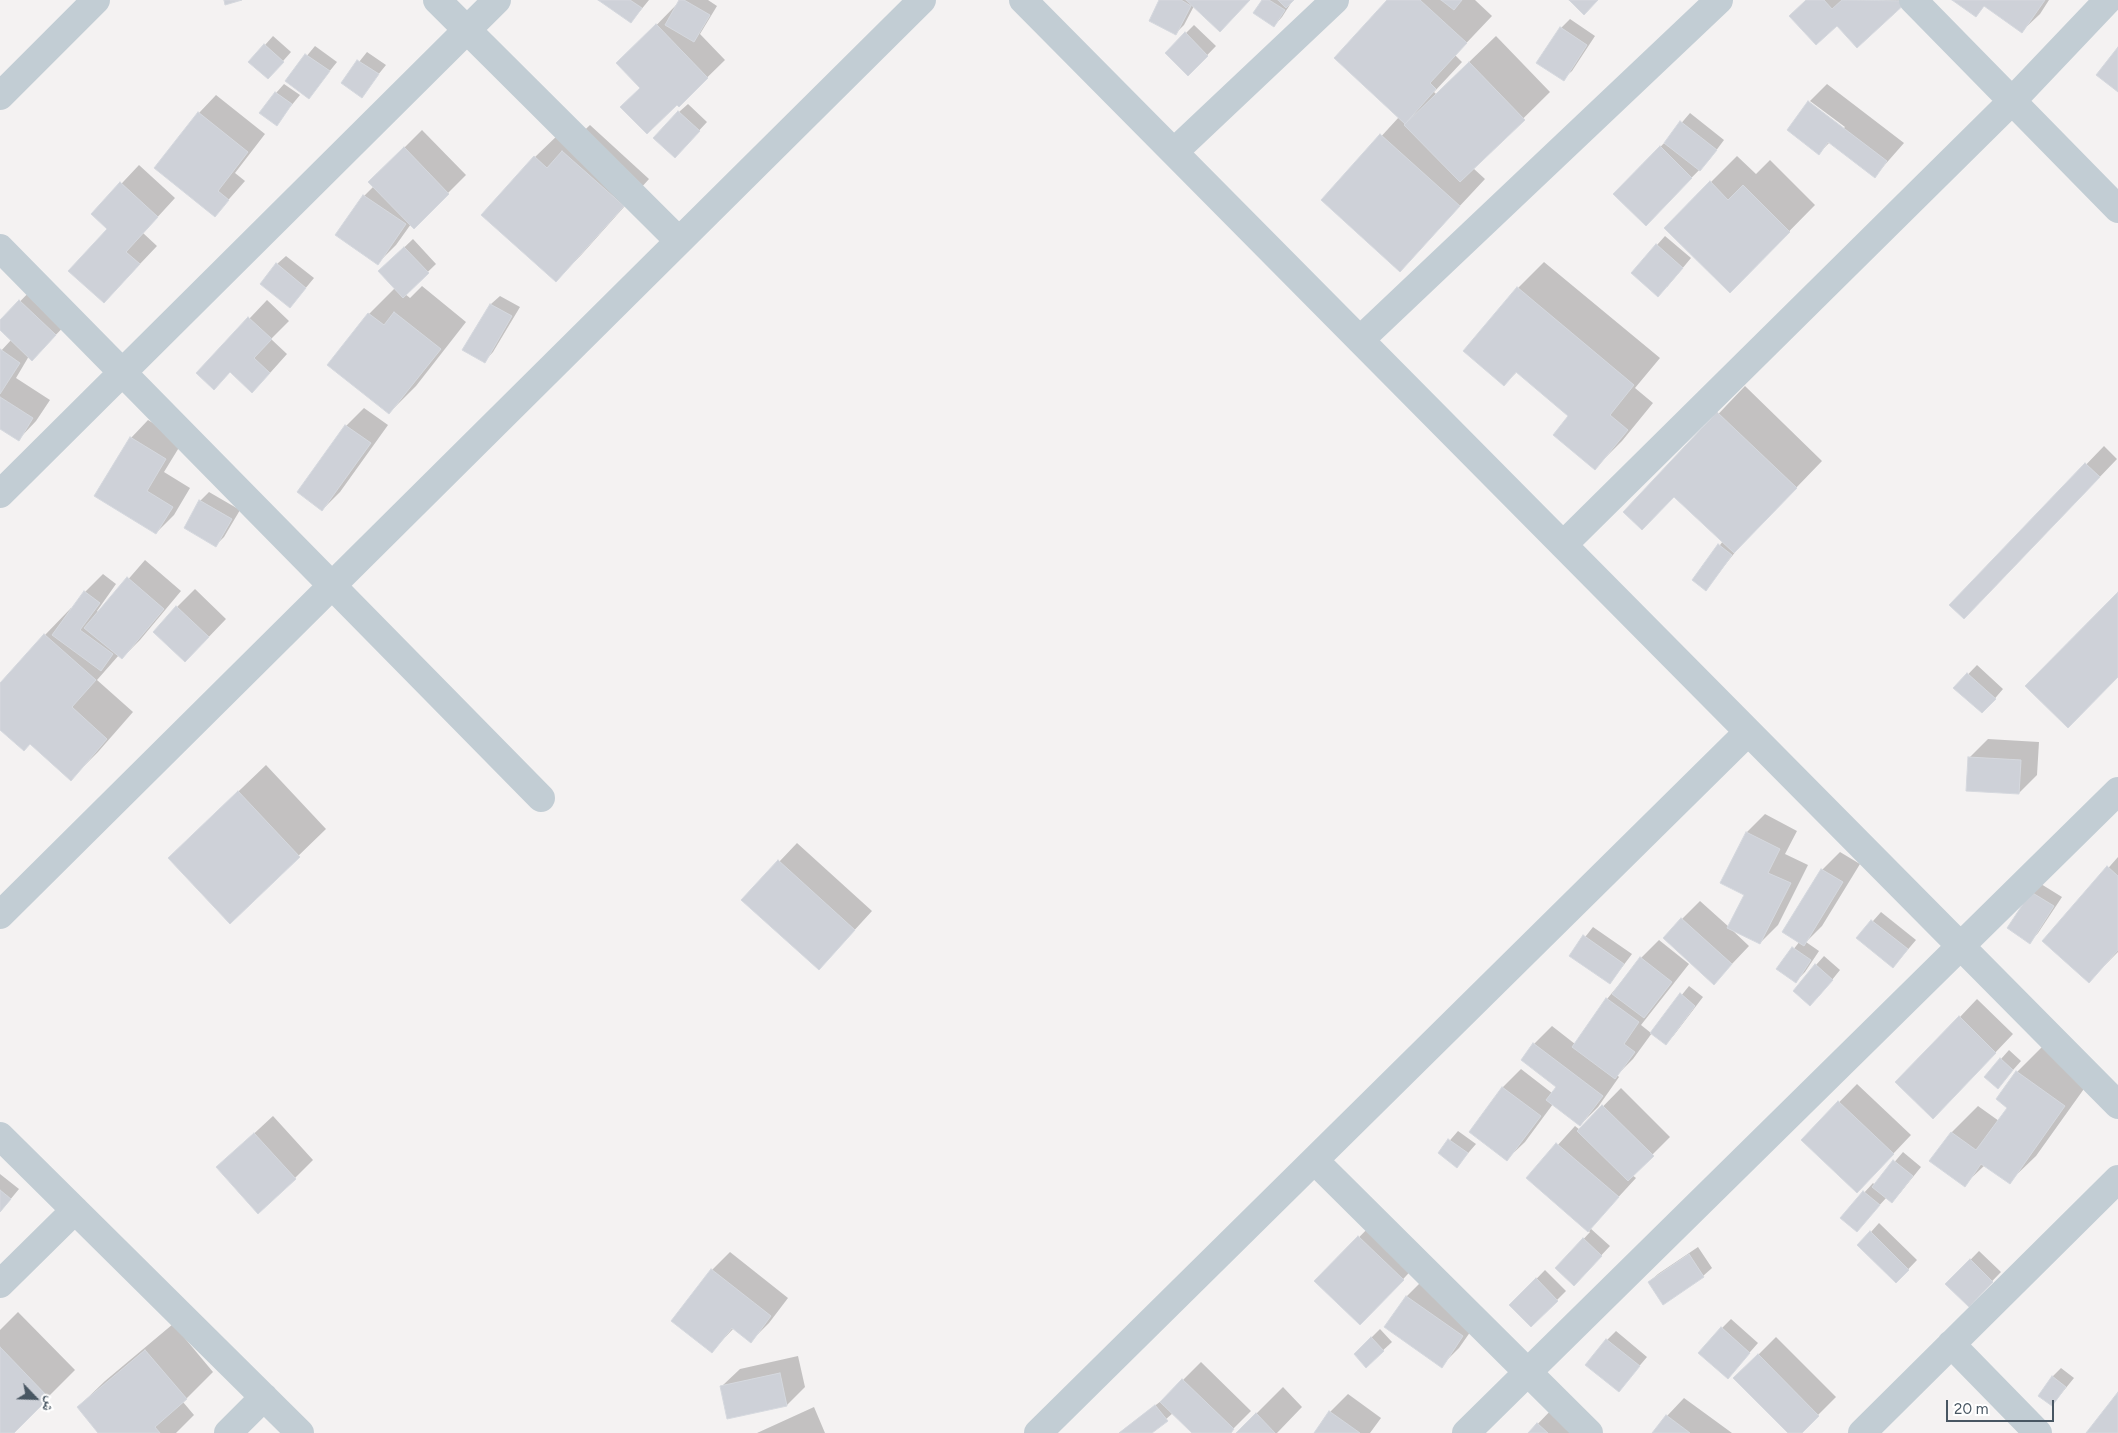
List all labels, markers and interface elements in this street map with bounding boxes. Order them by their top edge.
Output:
north arrow [10,1373,60,1423]
scale bar [1948,1390,2056,1422]
text: ش [38,1394,60,1415]
text: 20 m [1954,1400,1988,1418]

